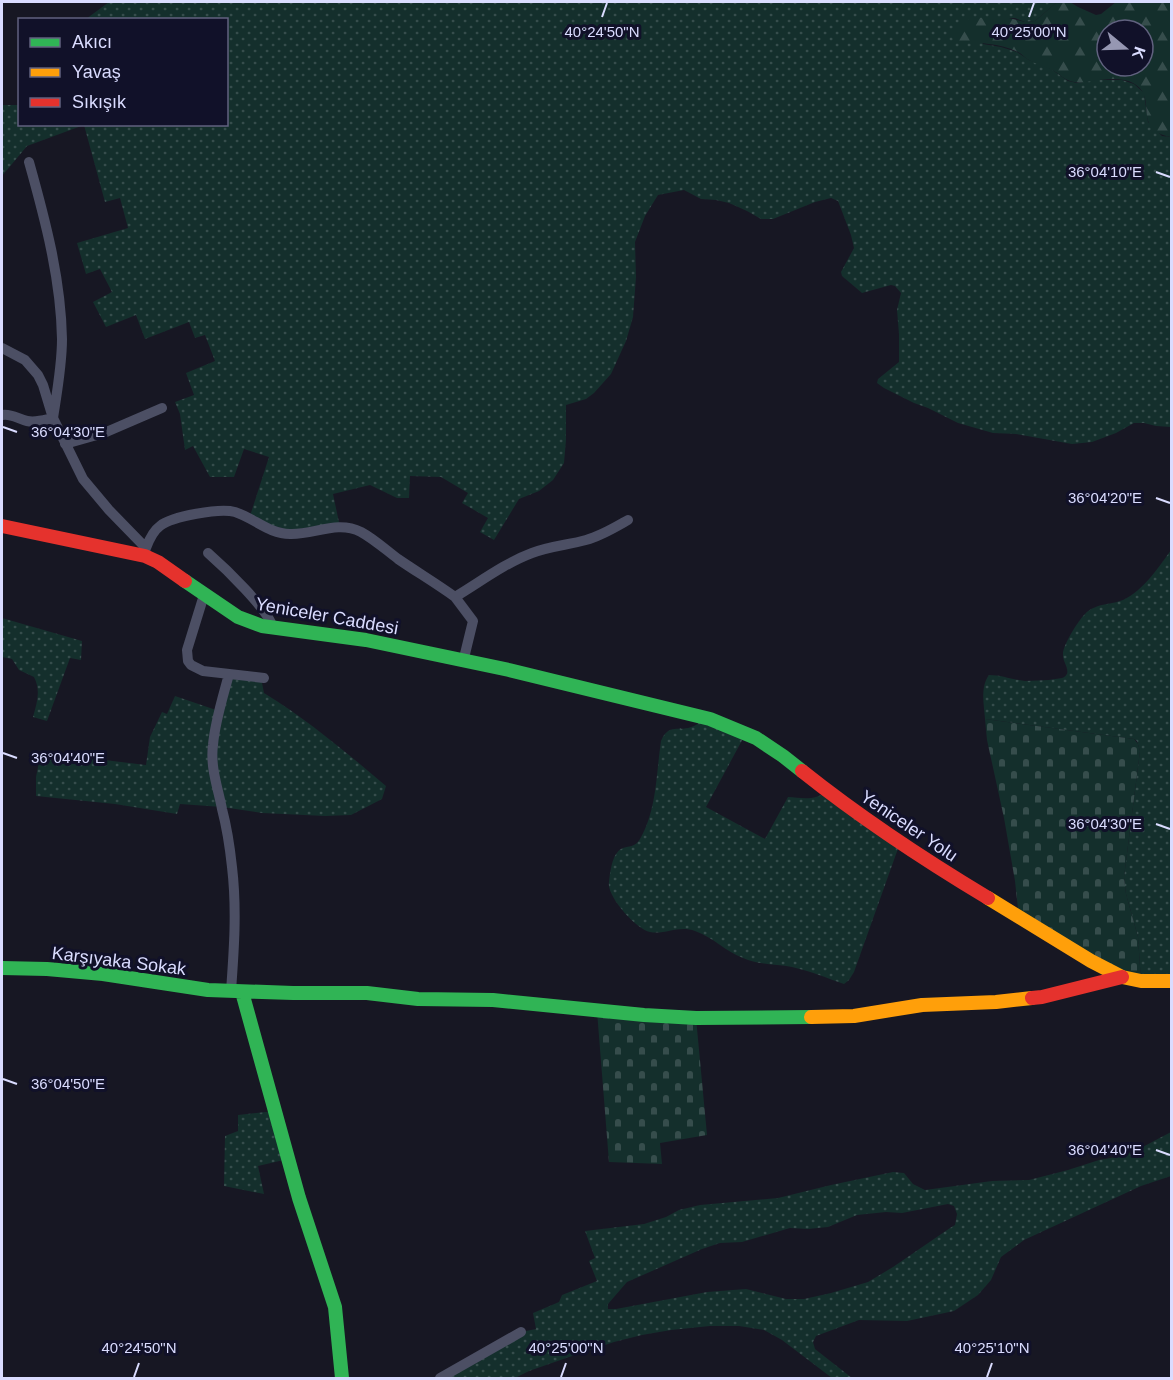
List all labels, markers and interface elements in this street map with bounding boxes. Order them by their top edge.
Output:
legend [18,18,228,126]
north arrow [1095,18,1155,78]
text: 40°24'50"N [564,23,640,40]
text: 40°25'00"N [991,23,1067,40]
text: Akıcı [72,32,112,52]
text: K [1129,44,1149,61]
text: Yavaş [72,62,121,82]
text: Sıkışık [72,92,127,112]
text: 36°04'10"E [1068,163,1142,180]
text: 36°04'30"E [31,423,105,440]
text: 36°04'20"E [1068,489,1142,506]
street label: Yeniceler Caddesi [254,594,400,638]
text: 36°04'40"E [31,749,105,766]
street label: Yeniceler Yolu [857,786,961,866]
text: 36°04'30"E [1068,815,1142,832]
street label: Karşıyaka Sokak [51,943,188,979]
text: 36°04'50"E [31,1075,105,1092]
text: 36°04'40"E [1068,1141,1142,1158]
text: 40°24'50"N [101,1339,177,1356]
text: 40°25'00"N [528,1339,604,1356]
text: 40°25'10"N [954,1339,1030,1356]

